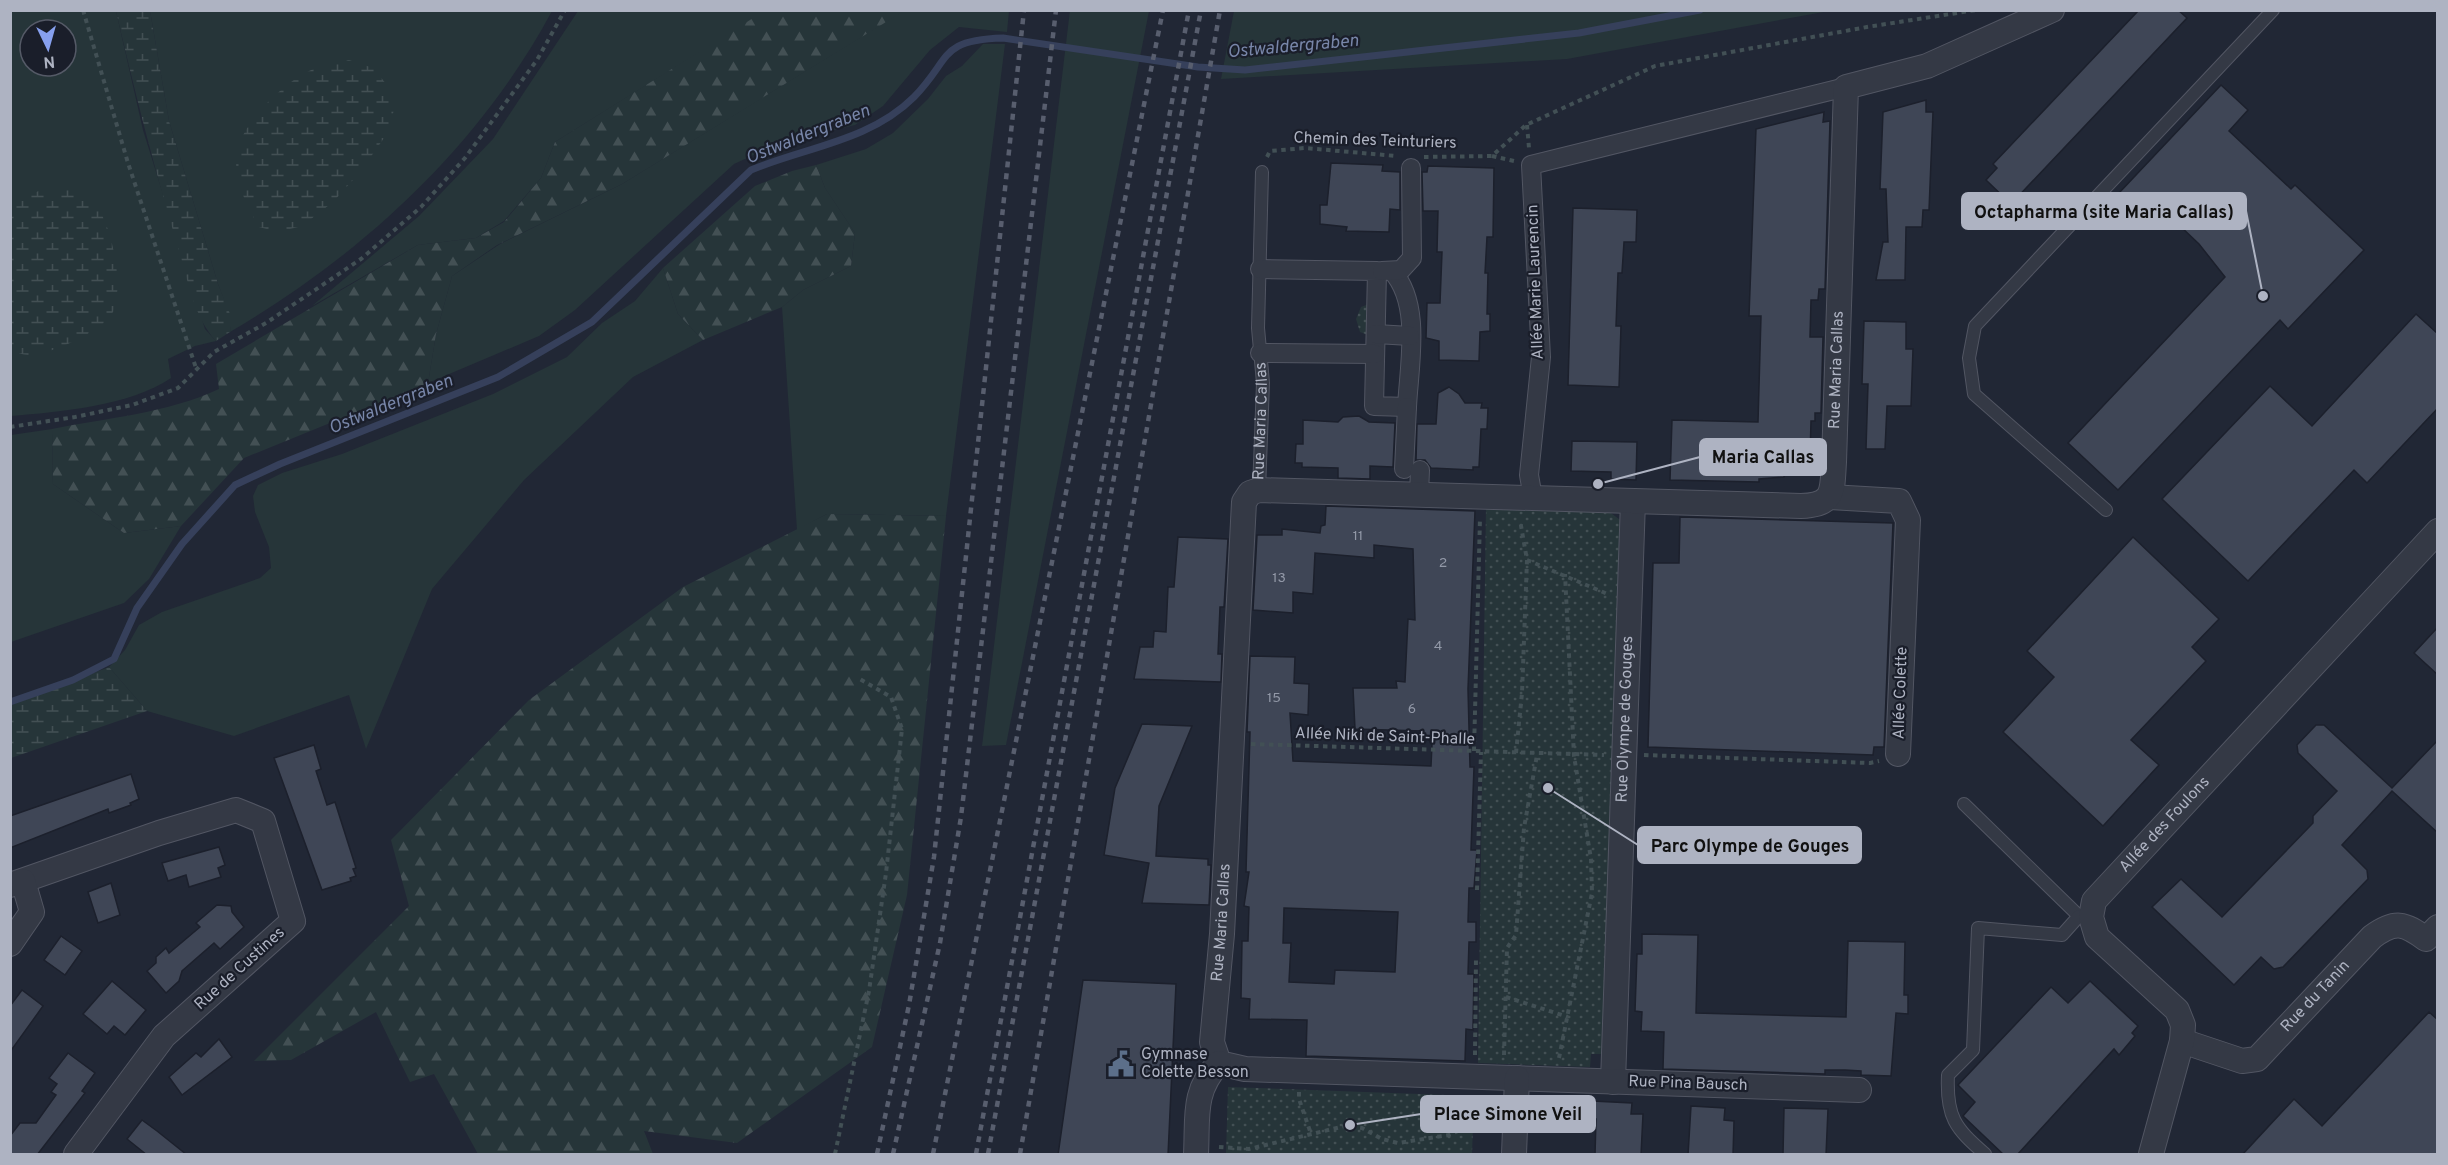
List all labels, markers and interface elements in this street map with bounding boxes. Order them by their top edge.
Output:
north arrow [18,18,78,78]
water label: Ostwaldergraben [1226,30,1360,64]
text: N [43,50,56,71]
water label: Ostwaldergraben [743,100,874,170]
street label: Chemin des Teinturiers [1293,128,1457,154]
callout: Octapharma (site Maria Callas) [1962,193,2246,229]
text: Octapharma (site Maria Callas) [1974,202,2234,225]
street label: Allée Marie Laurencin [1523,204,1549,360]
street label: Rue Maria Callas [1825,311,1849,429]
street label: Rue Maria Callas [1249,361,1273,481]
water label: Ostwaldergraben [326,370,457,440]
callout: Maria Callas [1700,439,1826,475]
text: Maria Callas [1712,447,1814,470]
house number: 11 [1353,528,1363,545]
house number: 2 [1439,555,1447,572]
house number: 13 [1272,570,1286,587]
street label: Rue Olympe de Gouges [1613,635,1638,803]
house number: 4 [1434,638,1442,655]
street label: Allée Colette [1889,646,1913,740]
house number: 15 [1267,690,1281,707]
house number: 6 [1408,701,1416,718]
street label: Allée Niki de Saint-Phalle [1295,724,1475,750]
street label: Allée des Foulons [2115,772,2215,877]
callout: Parc Olympe de Gouges [1638,827,1861,863]
text: Parc Olympe de Gouges [1651,836,1849,859]
street label: Rue Maria Callas [1208,863,1236,982]
street label: Rue de Custines [191,923,289,1015]
street label: Rue du Tanin [2277,956,2355,1037]
place label: Gymnase Colette Besson [1141,1045,1249,1083]
public building icon: Gymnase Colette Besson [1106,1049,1136,1079]
street label: Rue Pina Bausch [1628,1072,1748,1096]
callout: Place Simone Veil [1421,1096,1595,1132]
text: Place Simone Veil [1434,1104,1582,1127]

